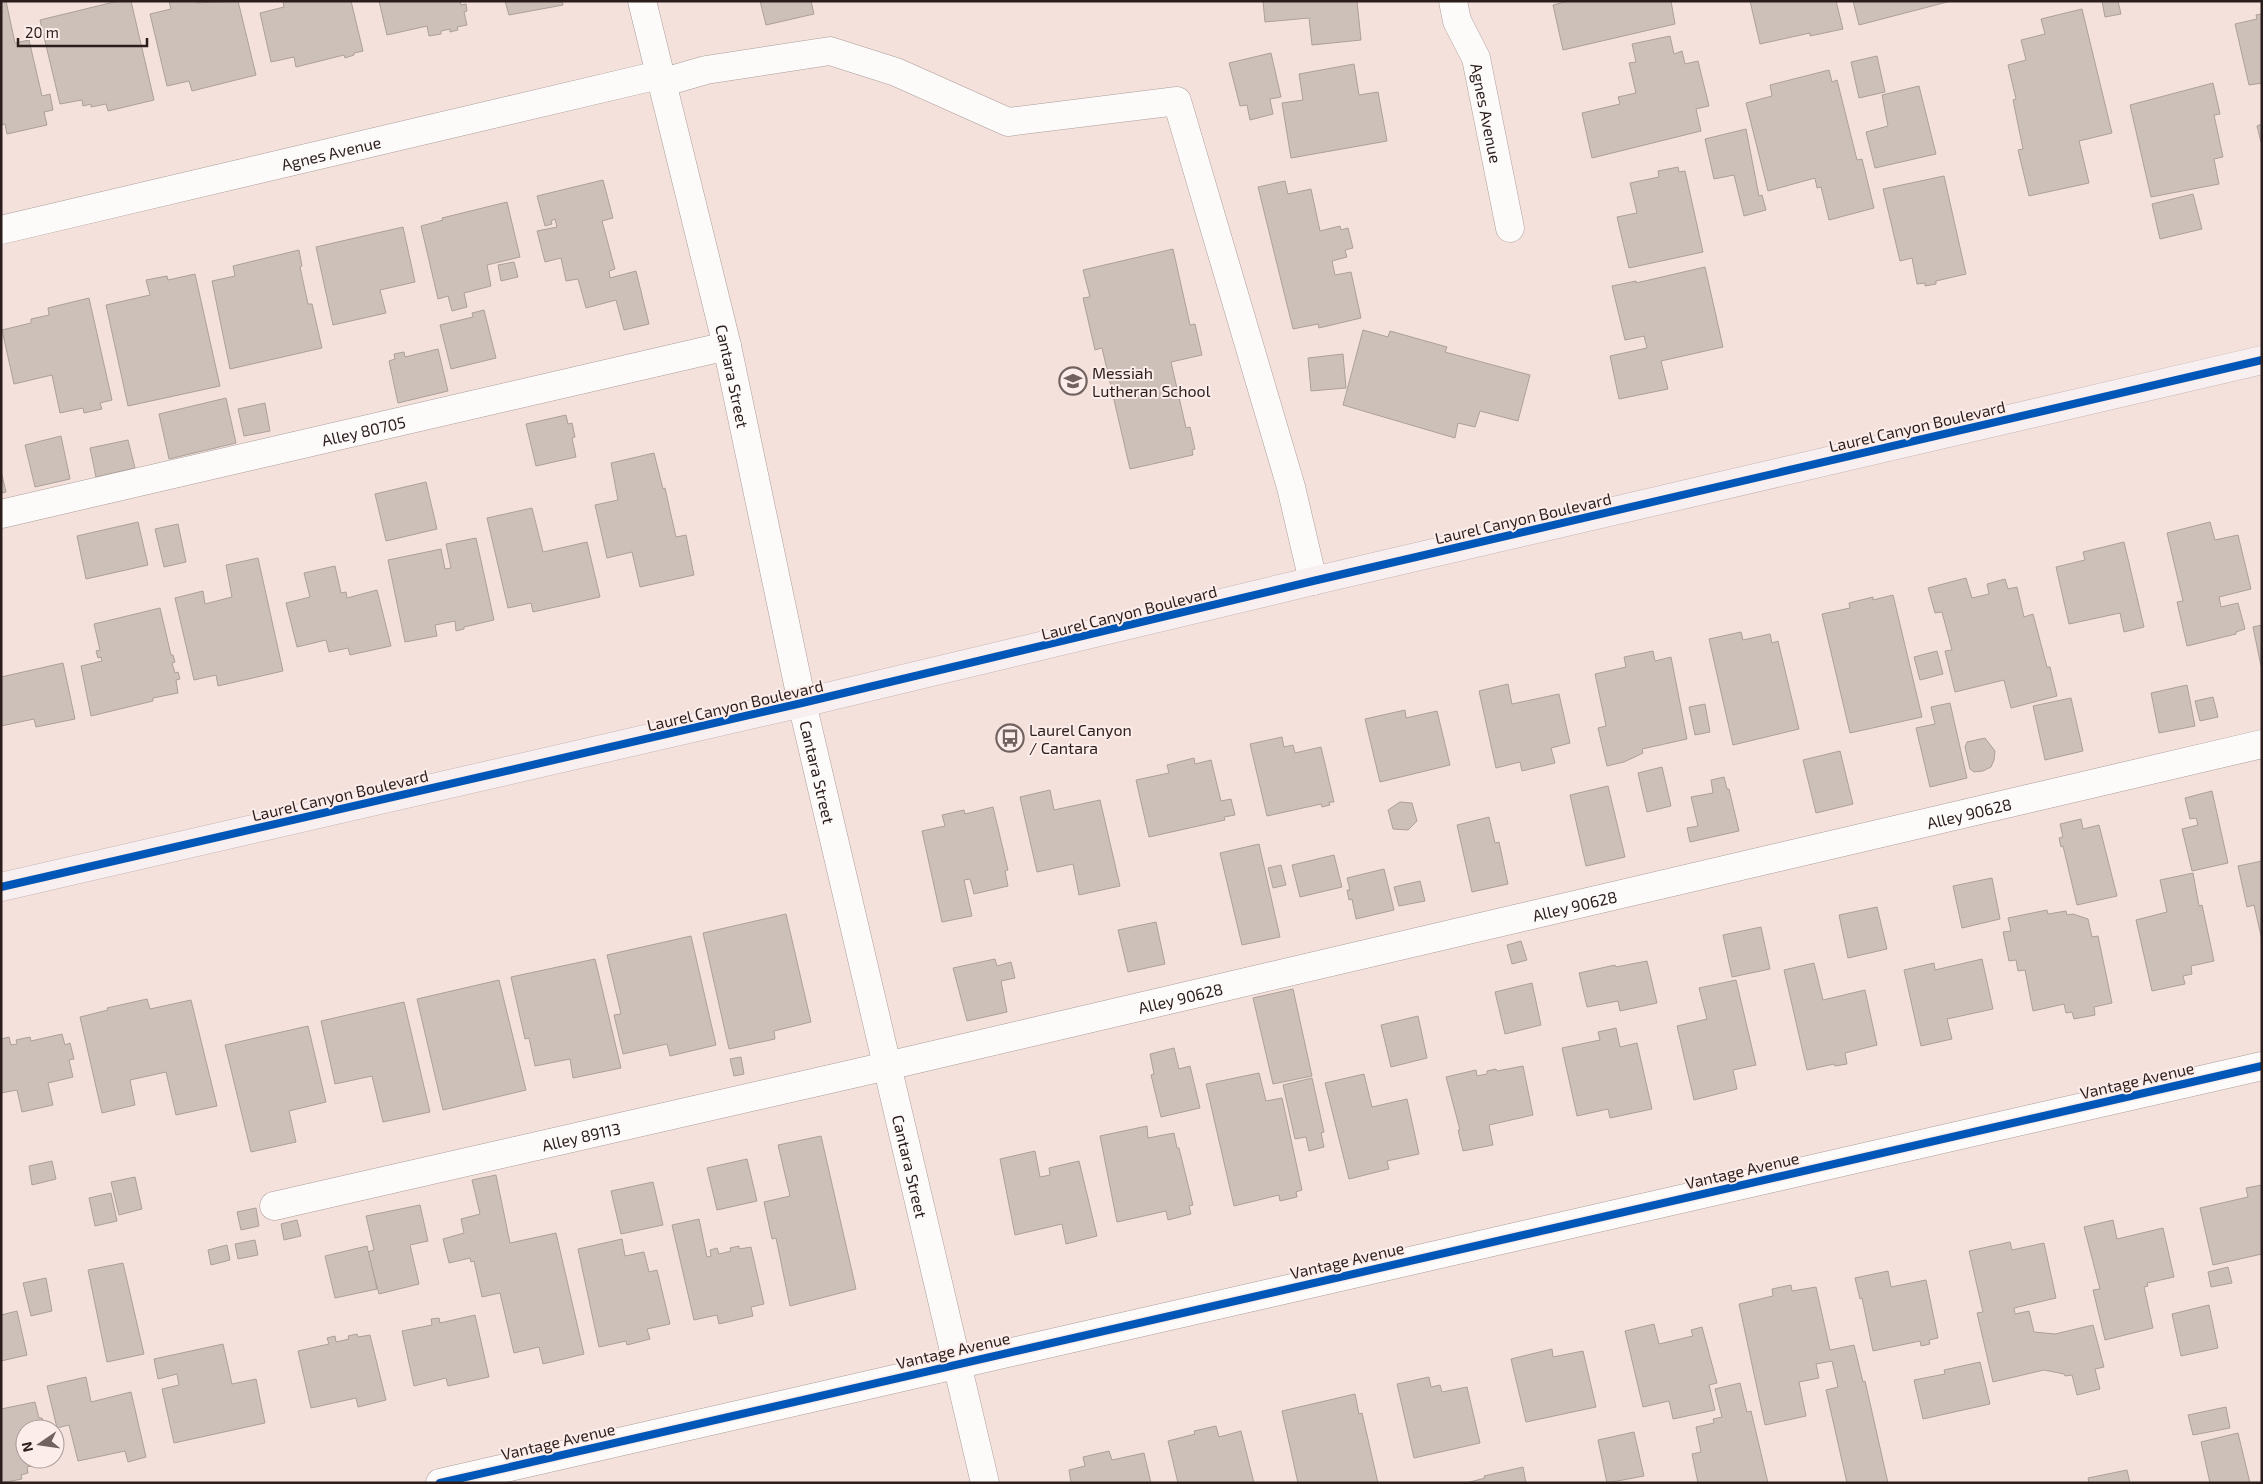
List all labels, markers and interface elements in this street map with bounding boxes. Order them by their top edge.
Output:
scale bar [18,15,146,47]
text: 20 m [25,23,59,41]
street label: Agnes Avenue [1468,61,1506,165]
street label: Agnes Avenue [279,131,383,173]
street label: Cantara Street [713,322,753,430]
place label: Messiah Lutheran School [1092,363,1211,400]
school or university icon: Messiah Lutheran School [1058,366,1088,396]
street label: Laurel Canyon Boulevard [1827,396,2007,456]
street label: Alley 80705 [320,411,407,449]
street label: Laurel Canyon Boulevard [1433,488,1613,548]
street label: Laurel Canyon Boulevard [1039,581,1219,643]
street label: Laurel Canyon Boulevard [645,675,825,735]
street label: Cantara Street [797,719,839,826]
place label: Laurel Canyon / Cantara [1029,720,1132,757]
bus stop icon: Laurel Canyon / Cantara [995,723,1025,753]
street label: Laurel Canyon Boulevard [250,765,430,825]
street label: Alley 90628 [1925,794,2013,832]
street label: Alley 90628 [1530,886,1619,924]
street label: Alley 90628 [1136,978,1225,1016]
street label: Vantage Avenue [2078,1058,2196,1102]
street label: Cantara Street [889,1113,932,1220]
street label: Alley 89113 [540,1118,622,1154]
street label: Vantage Avenue [1683,1148,1801,1192]
street label: Vantage Avenue [1288,1238,1406,1282]
street label: Vantage Avenue [894,1328,1012,1372]
north arrow [15,1419,65,1469]
street label: Vantage Avenue [499,1419,617,1463]
text: N [17,1440,36,1454]

